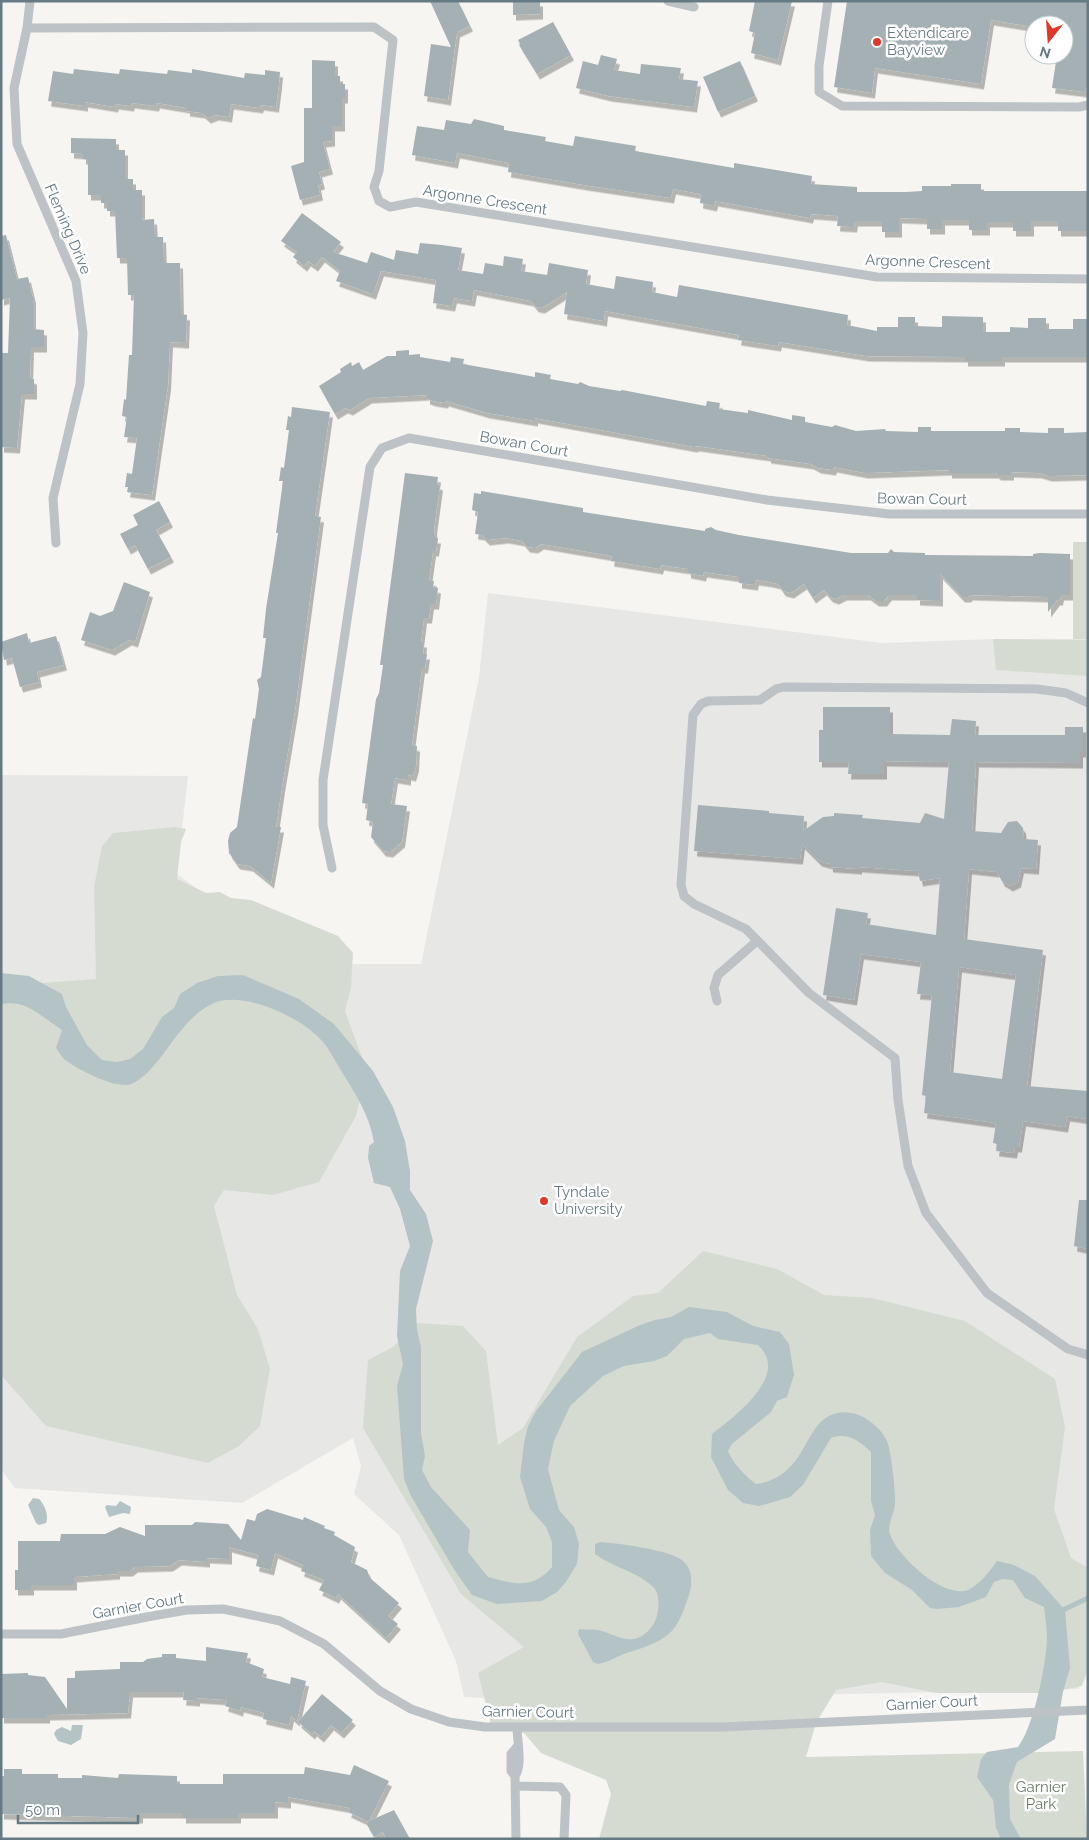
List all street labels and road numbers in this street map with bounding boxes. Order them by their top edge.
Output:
street label: Fleming Drive [41,181,95,277]
street label: Argonne Crescent [422,181,548,219]
street label: Argonne Crescent [865,251,991,273]
street label: Bowan Court [478,427,570,461]
street label: Bowan Court [877,489,967,509]
street label: Garnier Court [91,1589,185,1623]
street label: Garnier Court [886,1692,978,1714]
street label: Garnier Court [482,1702,574,1722]

